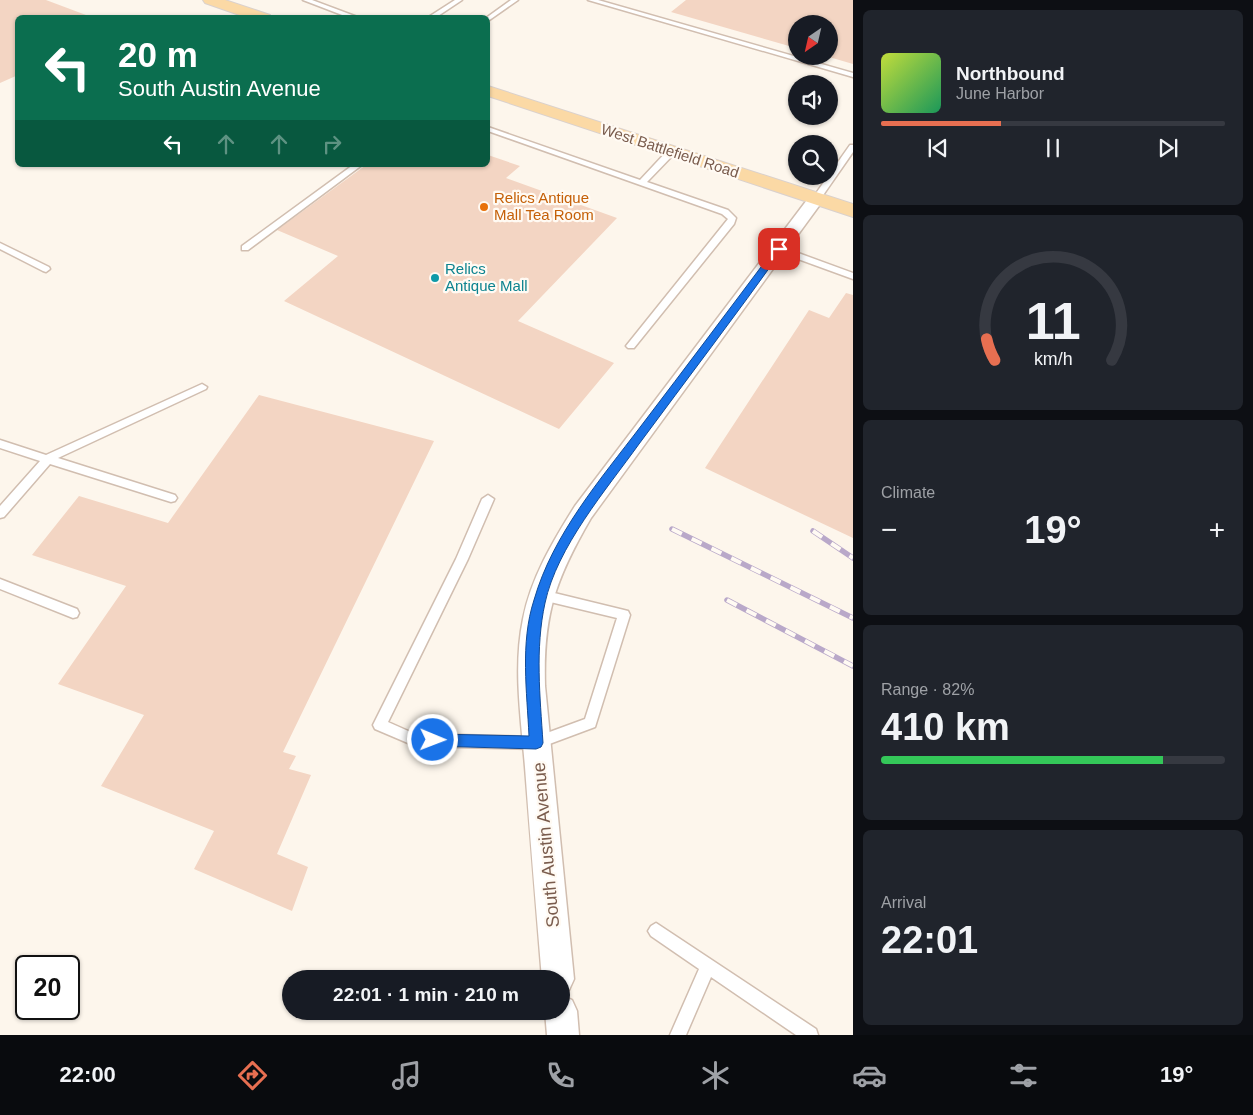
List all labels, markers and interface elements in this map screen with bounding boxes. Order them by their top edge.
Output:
north arrow [788,15,838,65]
map controls [788,15,838,185]
icon: left [35,35,100,100]
text: 20 m [118,35,198,74]
text: Northbound [956,63,1065,84]
button: sound [788,75,838,125]
text: South Austin Avenue [118,76,321,101]
text: June Harbor [956,85,1044,102]
street label: West Battlefield Road [599,120,741,181]
icon: left [159,130,187,158]
icon: ahead [212,130,240,158]
icon: ahead [265,130,293,158]
icon: right [318,130,346,158]
icon: previous [924,134,952,162]
icon: pause [1039,134,1067,162]
icon: next [1154,134,1182,162]
button: search [788,135,838,185]
place label: Relics Antique Mall Tea Room [494,189,594,223]
marker: Relics Antique Mall Tea Room [478,201,490,213]
pin [758,228,800,270]
icon: arrive [765,235,793,263]
place label: Relics Antique Mall [445,260,528,294]
marker: Relics Antique Mall [429,272,441,284]
text: 11 [1026,292,1080,350]
text: km/h [1034,349,1072,369]
text: Climate [881,484,935,501]
text: 19° [1024,509,1082,551]
text: − [881,514,897,545]
text: + [1209,514,1225,545]
text: Range · 82% [881,681,974,698]
text: 410 km [881,706,1010,748]
position arrow [406,713,458,765]
street label: South Austin Avenue [529,762,563,928]
text: Arrival [881,894,926,911]
text: 22:01 [881,919,978,961]
speed limit sign: 20 [15,955,80,1020]
text: 22:01 · 1 min · 210 m [333,984,519,1005]
icon: directions [235,1058,270,1093]
icon: music [389,1058,424,1093]
icon: phone [543,1058,578,1093]
icon: climate [698,1058,733,1093]
icon: car [852,1058,887,1093]
icon: filters [1006,1058,1041,1093]
text: 22:00 [60,1062,116,1087]
text: 19° [1160,1062,1193,1087]

